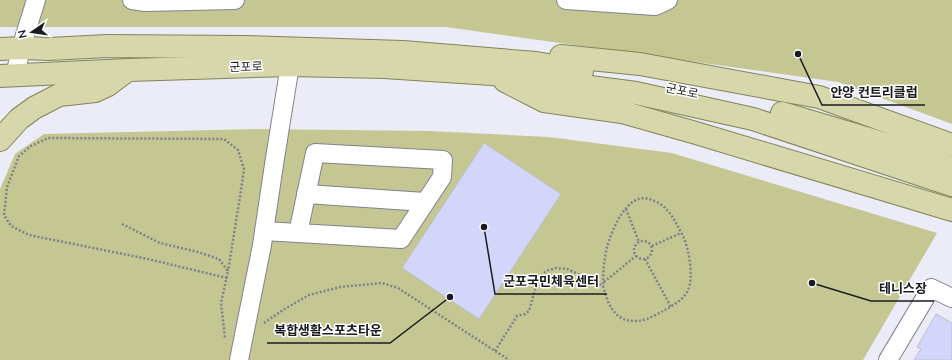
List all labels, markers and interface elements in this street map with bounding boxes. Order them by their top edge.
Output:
north arrow [12,12,52,52]
text: N [15,28,31,40]
street label: 군포로 [229,58,263,76]
street label: 군포로 [664,80,700,102]
callout: 안양 컨트리클럽 [822,80,925,105]
text: 안양 컨트리클럽 [830,84,918,102]
callout: 군포국민체육센터 [495,269,607,294]
text: 군포국민체육센터 [503,273,599,291]
callout: 테니스장 [871,276,934,301]
text: 테니스장 [879,280,927,298]
callout: 복합생활스포츠타운 [267,318,390,343]
text: 복합생활스포츠타운 [274,322,382,340]

